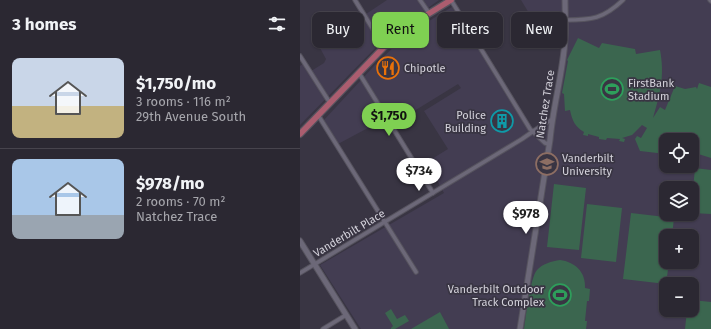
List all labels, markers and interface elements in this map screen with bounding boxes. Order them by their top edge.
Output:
chip: Buy [312,12,364,48]
chip: Rent [372,12,429,48]
chip: Filters [437,12,503,48]
chip: New [511,12,567,48]
icon: filters [266,13,288,35]
text: 3 homes [12,14,77,35]
restaurant icon: Chipotle [375,55,401,81]
place label: Chipotle [404,62,446,75]
street label: Natchez Trace [534,69,557,139]
text: $1,750/mo [136,73,216,94]
icon: home [44,74,92,122]
sports icon: FirstBank Stadium [599,76,625,102]
place label: FirstBank Stadium [628,77,674,103]
text: 3 rooms · 116 m² [136,94,231,109]
pin: $1,750 [356,103,422,137]
text: $1,750 [371,108,407,123]
building icon: Police Building [489,108,515,134]
text: 29th Avenue South [136,109,246,124]
place label: Police Building [445,109,486,135]
map controls [659,133,699,317]
button: locate [659,133,699,173]
school or university icon: Vanderbilt University [534,151,560,177]
place label: Vanderbilt University [562,152,614,178]
pin: $734 [395,158,443,192]
text: $734 [406,163,432,178]
text: $978/mo [136,173,205,194]
icon: home [44,175,92,223]
button: layers [659,181,699,221]
text: 2 rooms · 70 m² [136,194,226,209]
pin: $978 [502,201,550,235]
text: $978 [512,206,540,221]
street label: Vanderbilt Place [311,207,387,260]
text: Natchez Trace [136,209,217,224]
button: + [659,229,699,269]
button: − [659,277,699,317]
sports icon: Vanderbilt Outdoor Track Complex [547,282,573,308]
place label: Vanderbilt Outdoor Track Complex [448,283,545,309]

